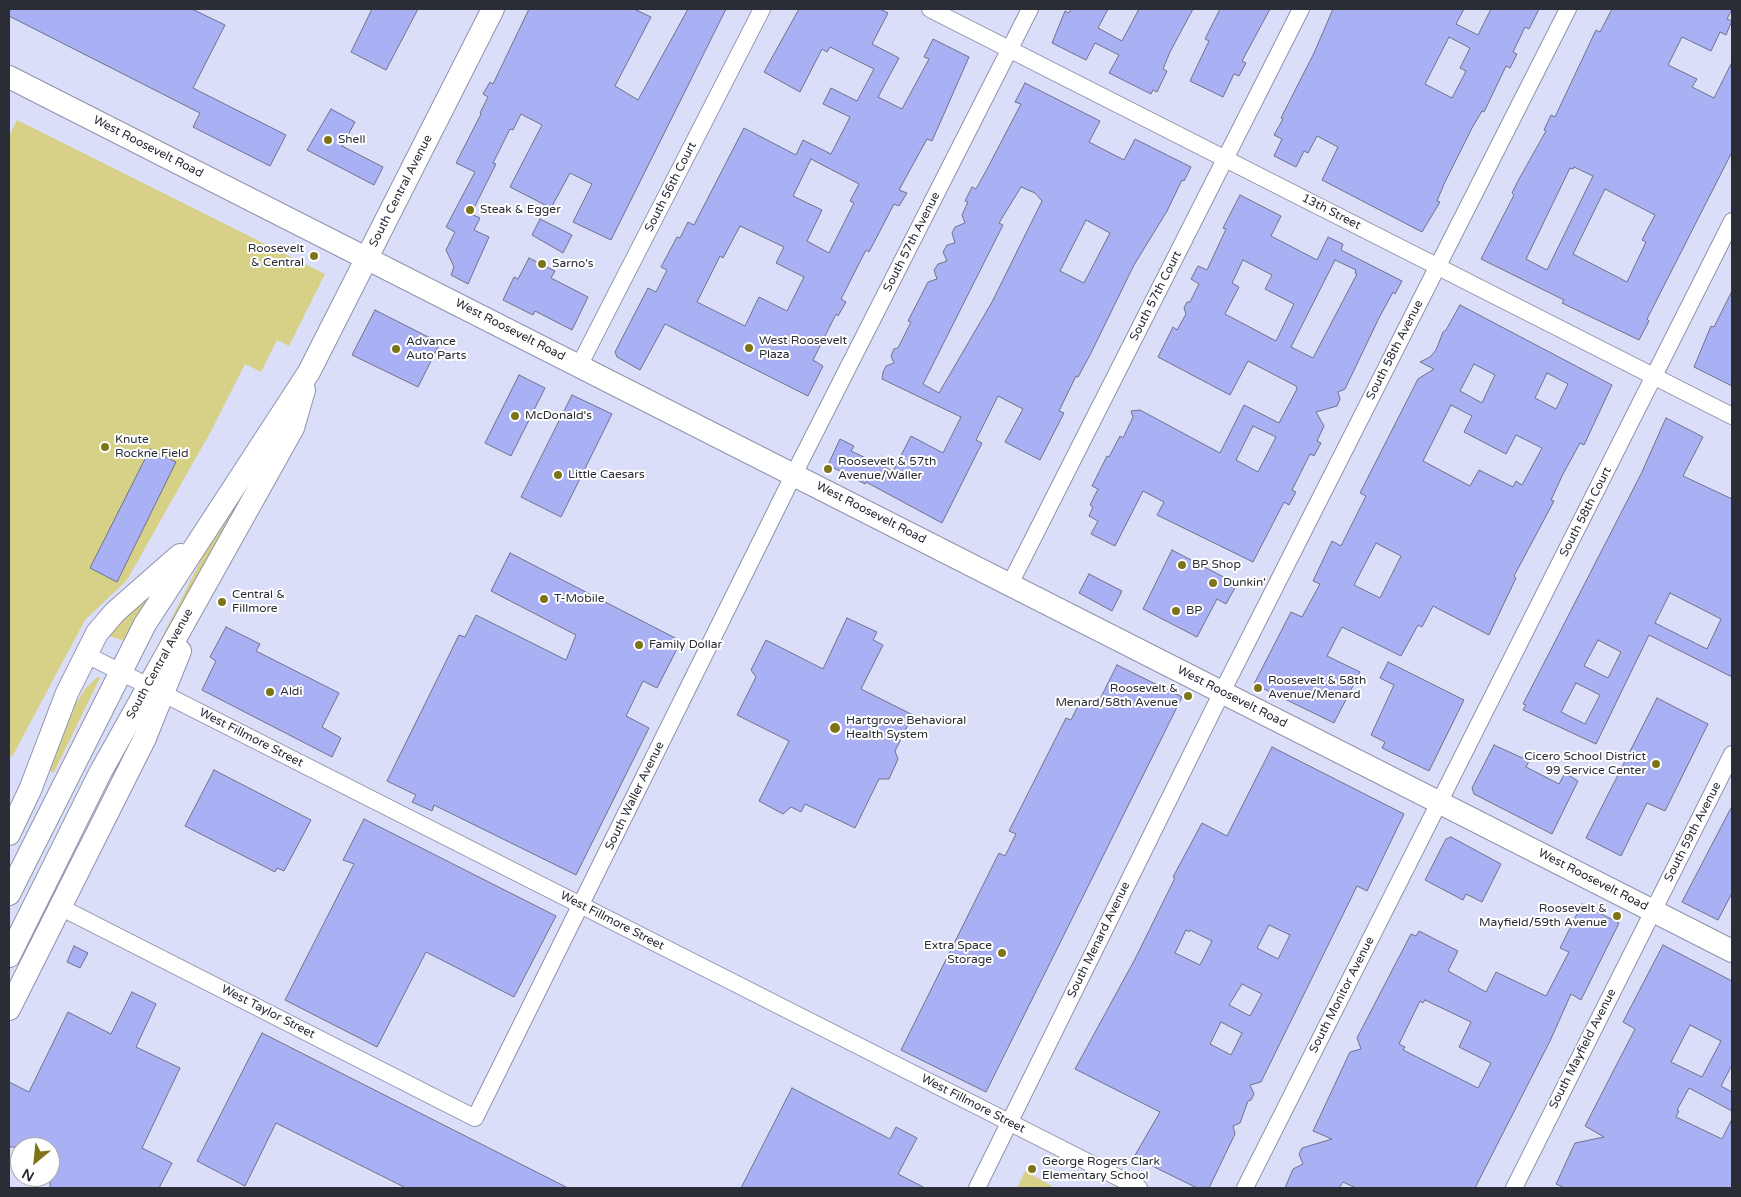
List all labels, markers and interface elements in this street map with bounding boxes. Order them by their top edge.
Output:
street label: West Roosevelt Road [91,113,205,181]
street label: South Central Avenue [366,132,436,250]
place label: Shell [338,133,365,147]
marker: Shell [322,134,334,146]
street label: South 56th Court [642,140,700,234]
street label: South 57th Avenue [881,190,943,294]
street label: 13th Street [1299,191,1363,233]
place label: Steak & Egger [480,203,561,217]
marker: Steak & Egger [464,204,476,216]
place label: Roosevelt & Central [248,242,304,270]
street label: South 57th Court [1127,249,1185,343]
marker: Roosevelt & Central [308,250,320,262]
place label: Sarno's [552,257,594,271]
marker: Sarno's [536,258,548,270]
street label: West Roosevelt Road [453,296,567,364]
street label: South 58th Avenue [1364,298,1426,402]
place label: West Roosevelt Plaza [759,334,847,362]
place label: Advance Auto Parts [406,335,466,363]
marker: West Roosevelt Plaza [743,342,755,354]
marker: Advance Auto Parts [390,343,402,355]
place label: McDonald's [525,409,592,423]
marker: McDonald's [509,410,521,422]
place label: Knute Rockne Field [115,433,188,461]
marker: Knute Rockne Field [99,441,111,453]
place label: Roosevelt & 57th Avenue/Waller [838,455,936,483]
marker: Roosevelt & 57th Avenue/Waller [822,463,834,475]
street label: South 58th Court [1557,465,1615,559]
place label: Little Caesars [568,468,645,482]
marker: Little Caesars [552,469,564,481]
street label: West Roosevelt Road [814,479,928,547]
place label: BP Shop [1192,558,1241,572]
marker: BP Shop [1176,559,1188,571]
place label: Dunkin' [1223,576,1266,590]
marker: Dunkin' [1207,577,1219,589]
place label: Central & Fillmore [232,588,285,616]
place label: T-Mobile [554,592,604,606]
marker: T-Mobile [538,593,550,605]
marker: Central & Fillmore [216,596,228,608]
place label: BP [1186,604,1202,618]
marker: BP [1170,605,1182,617]
street label: South Central Avenue [124,606,196,722]
place label: Family Dollar [649,638,722,652]
marker: Family Dollar [633,639,645,651]
street label: West Roosevelt Road [1175,663,1289,731]
place label: Roosevelt & 58th Avenue/Menard [1268,674,1366,702]
place label: Roosevelt & Menard/58th Avenue [1055,682,1178,710]
marker: Roosevelt & 58th Avenue/Menard [1252,682,1264,694]
place label: Aldi [280,685,302,699]
marker: Aldi [264,686,276,698]
marker: Roosevelt & Menard/58th Avenue [1182,690,1194,702]
street label: West Fillmore Street [197,706,305,770]
place label: Hartgrove Behavioral Health System [846,714,966,742]
marker: Hartgrove Behavioral Health System [828,721,842,735]
street label: South Waller Avenue [602,739,668,853]
place label: Cicero School District 99 Service Center [1524,750,1646,778]
marker: Cicero School District 99 Service Center [1650,758,1662,770]
street label: South 59th Avenue [1662,780,1724,884]
street label: West Roosevelt Road [1536,846,1650,914]
street label: South Menard Avenue [1065,880,1133,1000]
street label: West Fillmore Street [558,889,666,953]
place label: Roosevelt & Mayfield/59th Avenue [1479,902,1607,930]
marker: Roosevelt & Mayfield/59th Avenue [1611,910,1623,922]
street label: South Monitor Avenue [1306,934,1378,1056]
place label: Extra Space Storage [924,939,992,967]
marker: Extra Space Storage [996,947,1008,959]
street label: West Taylor Street [219,982,317,1042]
street label: South Mayfield Avenue [1546,987,1620,1111]
street label: West Fillmore Street [919,1072,1027,1136]
north arrow [10,1137,60,1187]
place label: George Rogers Clark Elementary School [1042,1155,1160,1183]
marker: George Rogers Clark Elementary School [1026,1163,1038,1175]
text: N [19,1165,37,1185]

